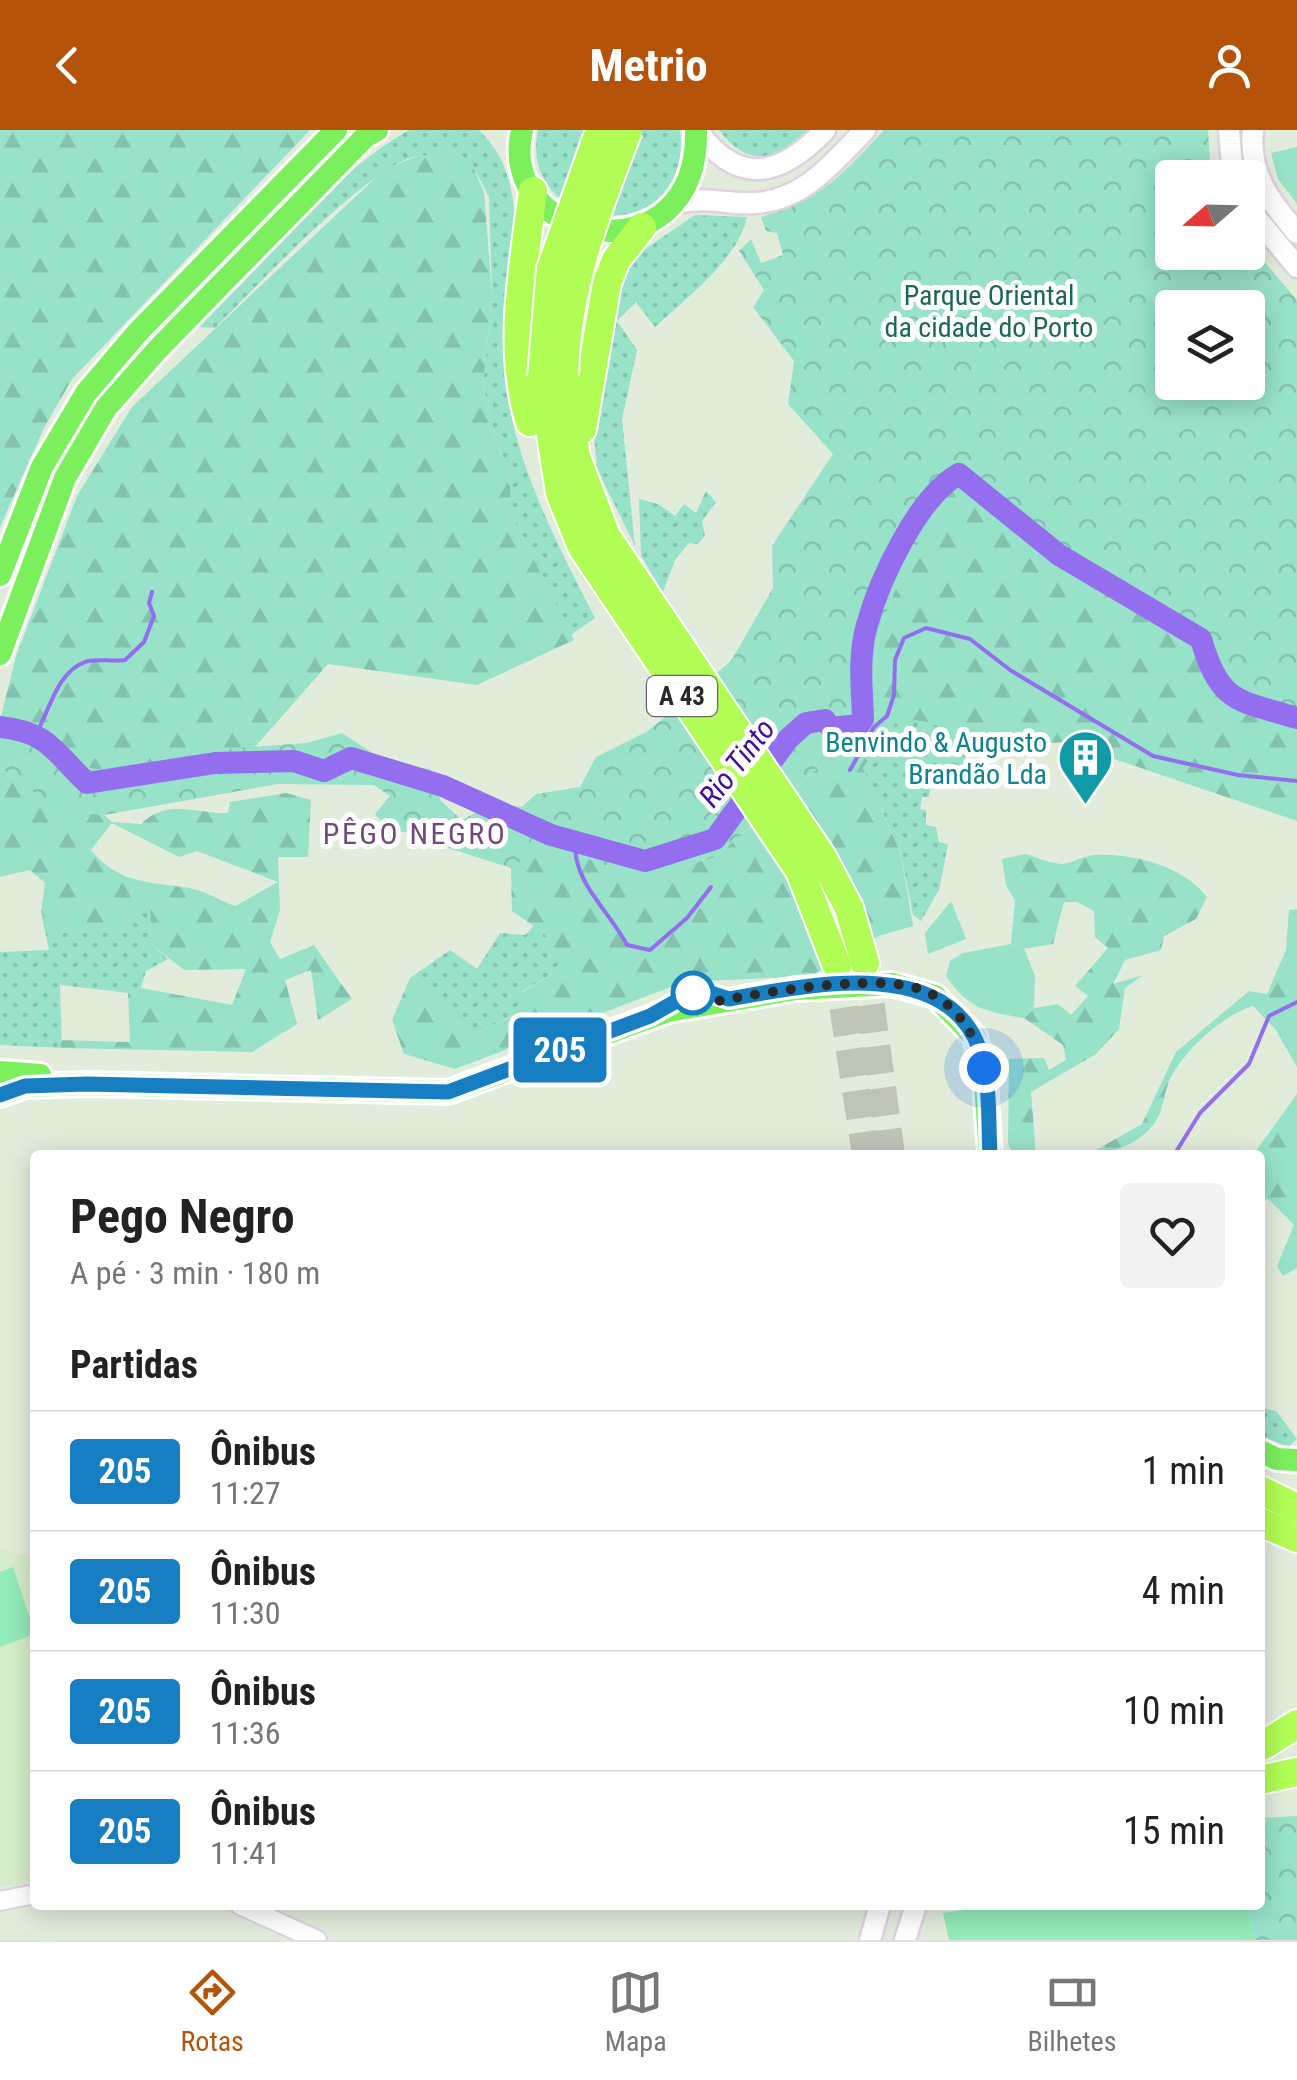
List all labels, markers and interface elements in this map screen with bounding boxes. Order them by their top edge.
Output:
icon: back [40,38,95,93]
icon: person [1202,38,1257,93]
text: Metrio [589,39,708,92]
north arrow [1155,160,1265,270]
map controls [1155,160,1265,400]
park label: Parque Oriental da cidade do Porto [885,279,1093,344]
button: layers [1155,290,1265,400]
road number: A 43 [647,676,717,716]
water label: Rio Tinto [691,712,782,814]
place label: Benvindo & Augusto Brandão Lda [825,726,1047,791]
building icon: Benvindo & Augusto Brandão Lda [1056,728,1116,807]
district label: PÊGO NEGRO [323,816,507,851]
unlabelled marker [672,972,714,1014]
line badge: 205 [502,1018,618,1082]
text: 205 [533,1030,587,1071]
your location [959,1043,1009,1093]
button: heart [1120,1183,1225,1288]
text: Pego Negro [70,1188,295,1245]
text: A pé · 3 min · 180 m [70,1254,320,1292]
text: Partidas [70,1343,198,1387]
text: Ônibus [210,1430,316,1474]
text: 1 min [1142,1449,1225,1493]
text: 205 [98,1451,152,1492]
text: 11:27 [210,1474,281,1512]
text: Ônibus [210,1550,316,1594]
text: 4 min [1142,1569,1225,1613]
text: 205 [98,1571,152,1612]
text: 11:30 [210,1594,281,1632]
text: Ônibus [210,1670,316,1714]
text: 10 min [1123,1689,1225,1733]
text: 205 [98,1691,152,1732]
text: 11:36 [210,1714,281,1752]
text: Ônibus [210,1790,316,1834]
text: 15 min [1123,1809,1225,1853]
text: 205 [98,1811,152,1852]
text: 11:41 [210,1834,281,1872]
tab: Rotas [180,1965,244,2058]
tab: Mapa [605,1965,667,2058]
tab: Bilhetes [1028,1965,1117,2058]

